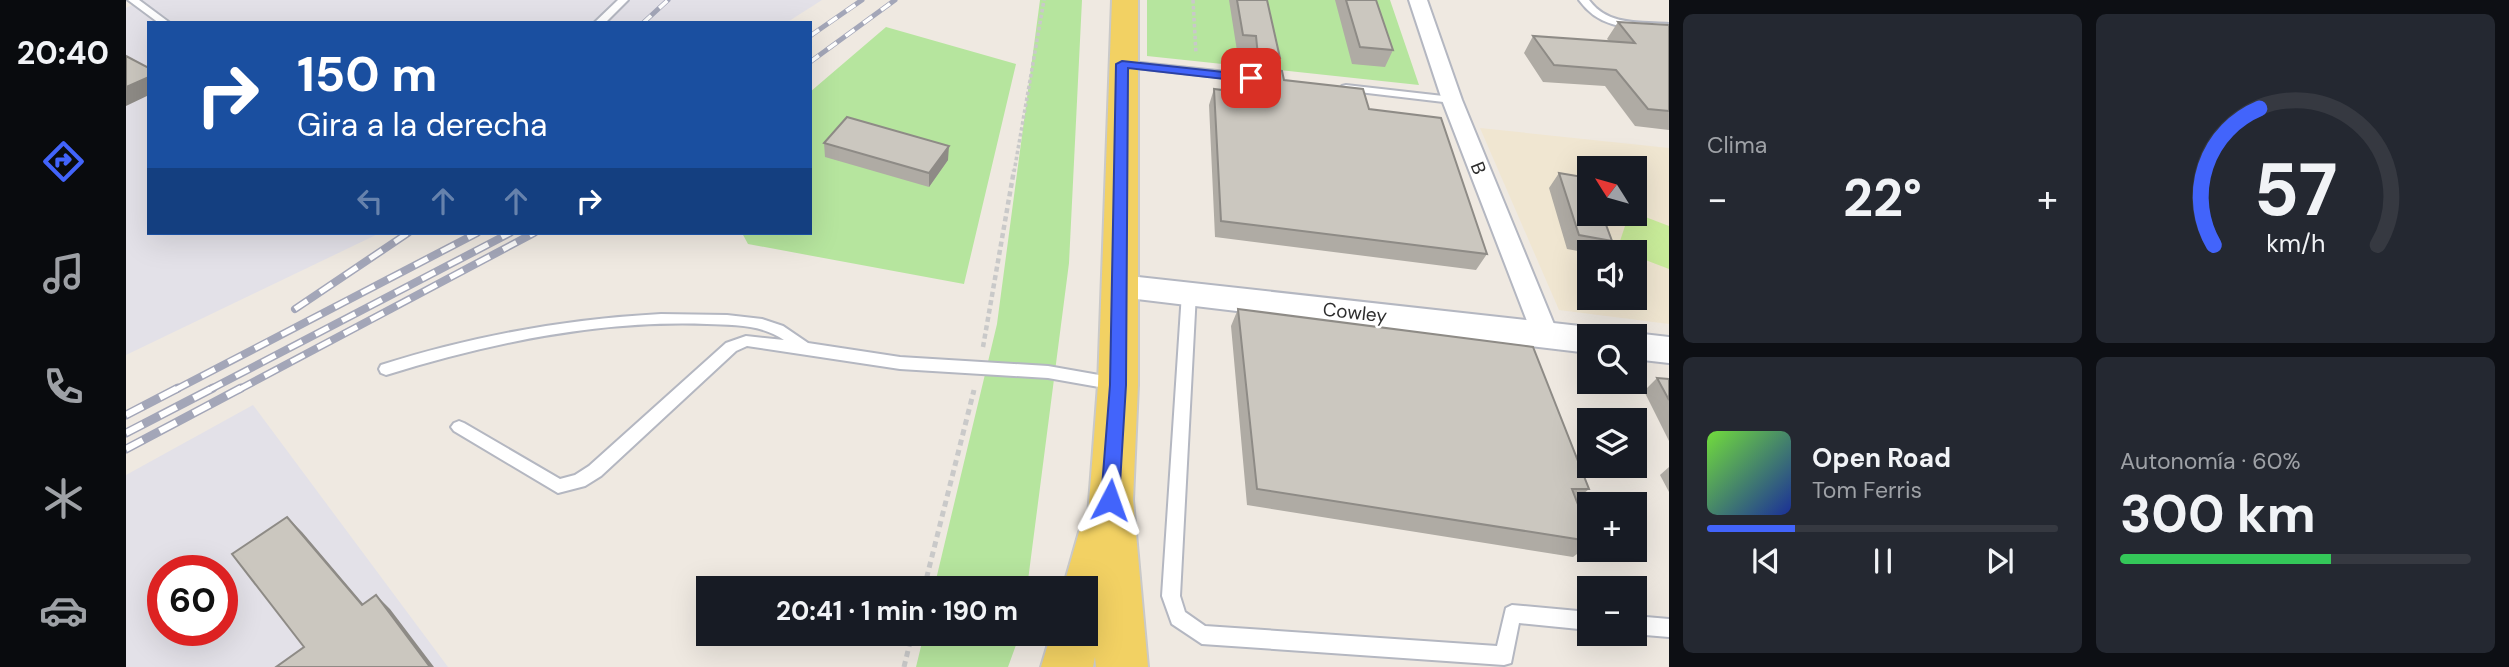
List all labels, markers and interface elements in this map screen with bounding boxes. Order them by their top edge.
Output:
text: 20:40 [17,32,109,74]
text: 150 m [297,42,437,106]
pin [1221,48,1281,108]
icon: right [182,49,273,140]
icon: arrive [1232,59,1270,97]
text: Gira a la derecha [297,104,547,146]
text: Clima [1707,130,1767,160]
icon: directions [39,137,88,186]
text: 57 [2254,143,2337,238]
north arrow [1577,156,1647,226]
map controls [1577,156,1647,646]
street label: B [1465,158,1492,178]
text: 22° [1843,164,1922,232]
text: − [1707,174,1728,224]
text: + [2037,174,2058,224]
icon: left [351,182,389,220]
icon: ahead [424,182,462,220]
icon: ahead [497,182,535,220]
icon: right [570,182,608,220]
text: km/h [2266,226,2325,259]
button: sound [1577,240,1647,310]
icon: music [39,249,88,298]
street label: Cowley [1322,297,1389,328]
button: search [1577,324,1647,394]
icon: phone [39,362,88,411]
button: layers [1577,408,1647,478]
text: Open Road [1812,441,1951,475]
text: Autonomía · 60% [2120,446,2301,476]
position arrow [1073,463,1147,537]
icon: climate [39,474,88,523]
text: Tom Ferris [1812,475,1922,505]
text: 300 km [2120,480,2316,548]
button: + [1577,492,1647,562]
icon: previous [1747,542,1785,580]
icon: pause [1864,542,1902,580]
icon: next [1981,542,2019,580]
speed limit sign: 60 [147,555,238,646]
button: − [1577,576,1647,646]
icon: car [39,586,88,635]
text: 20:41 · 1 min · 190 m [776,594,1018,628]

